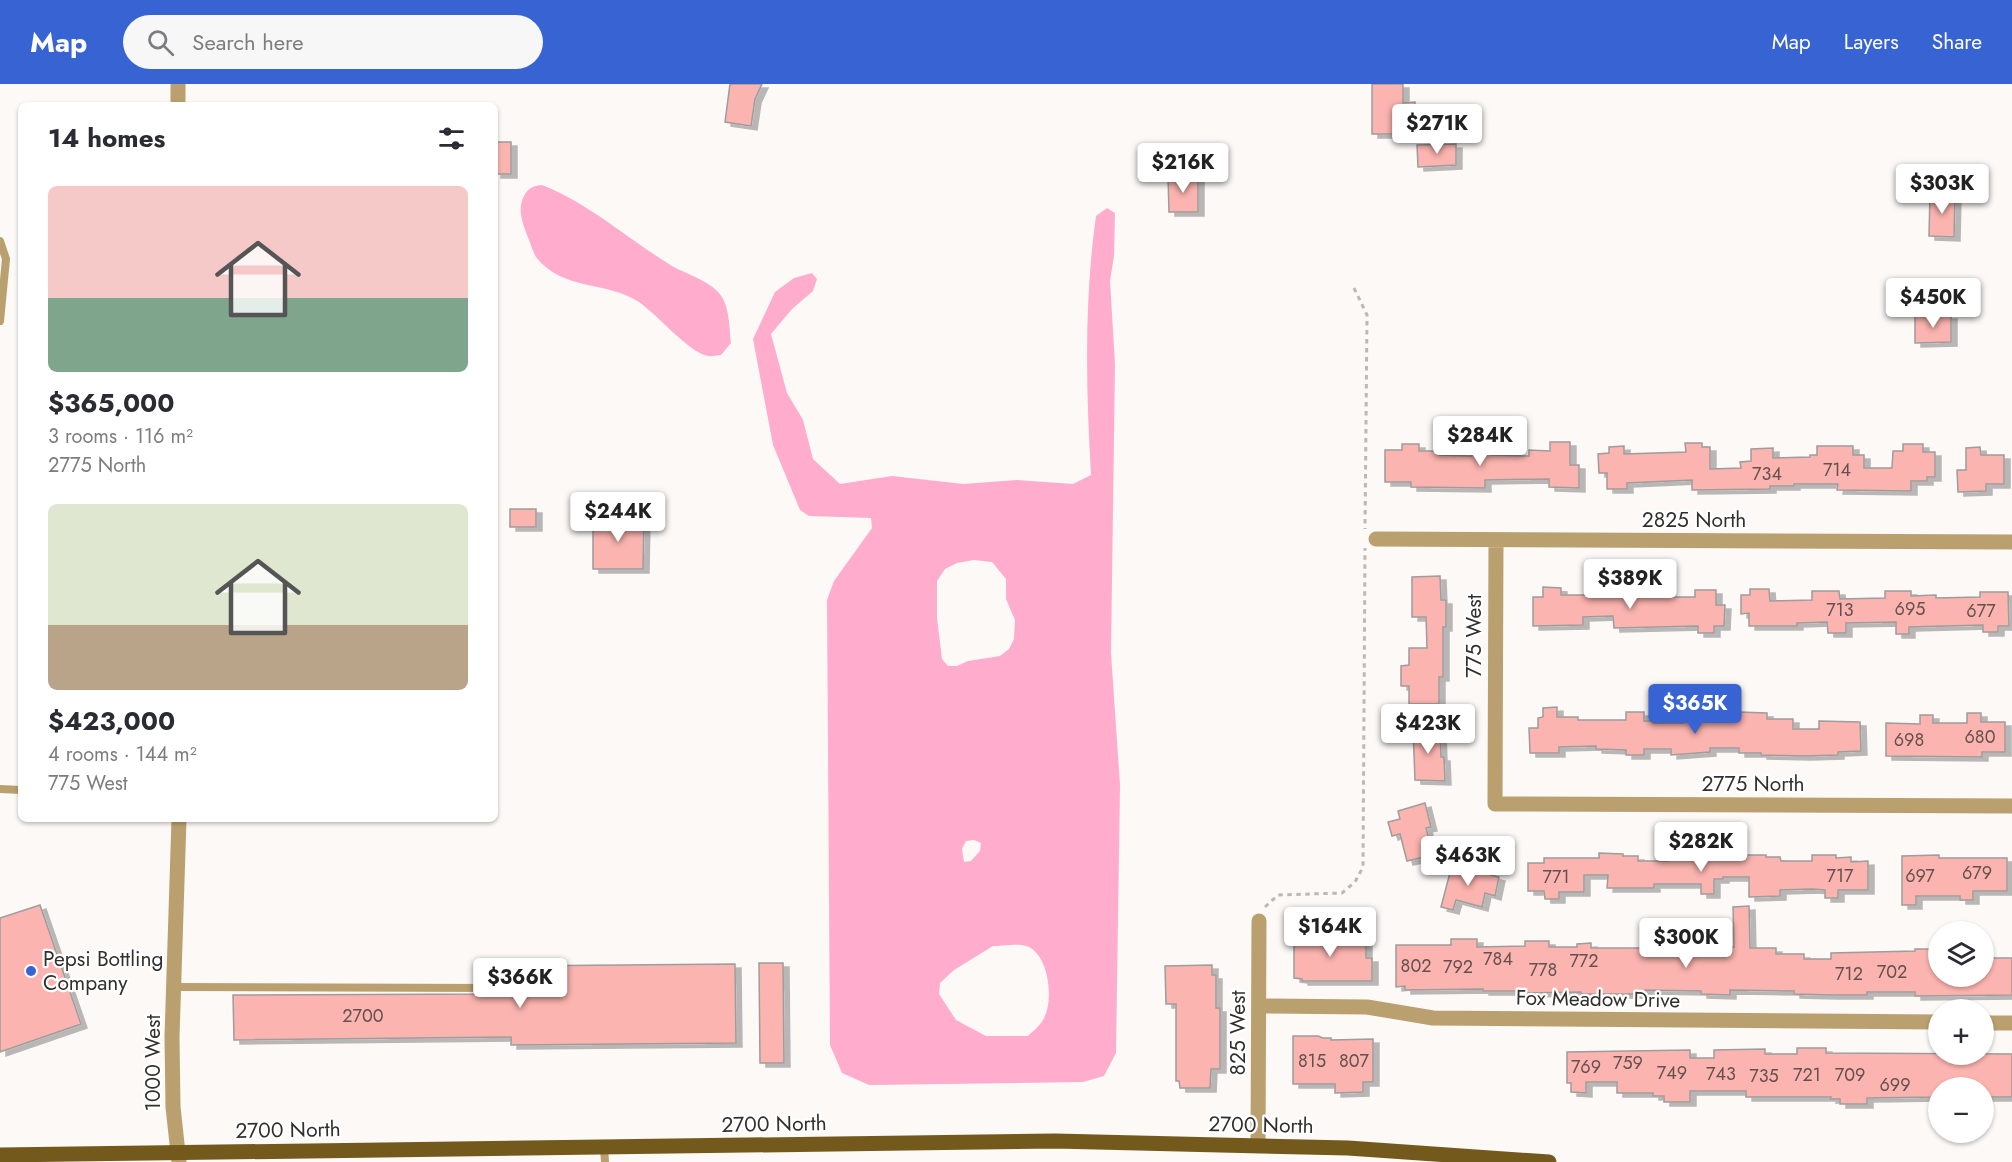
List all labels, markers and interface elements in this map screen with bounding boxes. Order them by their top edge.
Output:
search box [123,15,543,69]
text: Map [30,22,87,63]
icon: search [144,26,177,59]
text: Search here [192,26,304,58]
text: Map [1772,27,1811,57]
text: Layers [1844,27,1899,57]
text: Share [1932,27,1982,57]
pin: $271K [1395,104,1479,155]
text: $271K [1406,109,1468,138]
text: 14 homes [48,119,165,157]
icon: filters [435,122,468,155]
pin: $216K [1141,143,1225,194]
text: $216K [1151,148,1215,177]
pin: $303K [1900,164,1984,215]
text: $303K [1910,169,1974,198]
icon: home [204,225,312,333]
pin: $450K [1891,278,1975,329]
text: $450K [1900,283,1966,312]
text: $365,000 [48,384,175,422]
pin: $284K [1438,416,1522,467]
text: $284K [1447,421,1513,450]
text: 3 rooms · 116 m² [48,422,193,451]
text: 2775 North [48,451,146,480]
house number: 714 [1823,457,1851,483]
house number: 734 [1752,461,1782,487]
pin: $244K [576,492,660,543]
text: $244K [584,497,652,526]
street label: 2825 North [1642,505,1746,535]
icon: home [204,543,312,651]
pin: $389K [1588,559,1672,610]
text: $389K [1598,564,1662,593]
street label: 775 West [1459,594,1489,678]
house number: 695 [1895,596,1925,622]
house number: 713 [1826,597,1854,623]
house number: 677 [1966,598,1996,624]
pin: $365K [1653,684,1737,735]
text: $365K [1662,689,1728,718]
text: $423,000 [48,702,175,740]
pin: $423K [1386,704,1470,755]
text: $423K [1395,709,1461,738]
house number: 680 [1965,724,1996,750]
house number: 698 [1894,727,1924,753]
text: 4 rooms · 144 m² [48,740,197,769]
text: 775 West [48,769,128,798]
street label: 2775 North [1701,769,1805,799]
pin: $282K [1659,822,1743,873]
text: $282K [1668,827,1734,856]
pin: $463K [1426,836,1510,887]
text: $463K [1435,841,1501,870]
house number: 679 [1962,860,1992,886]
house number: 717 [1827,863,1854,889]
house number: 697 [1905,863,1935,889]
house number: 771 [1543,864,1570,890]
pin: $164K [1288,907,1372,958]
text: $164K [1298,912,1362,941]
pin: $300K [1644,918,1728,969]
map controls [1928,921,1994,1143]
button: layers [1928,921,1994,987]
text: $300K [1653,923,1719,952]
place label: Pepsi Bottling Company [43,944,163,998]
house number: 784 [1483,946,1513,972]
house number: 772 [1569,948,1599,974]
house number: 802 [1401,953,1431,979]
house number: 792 [1443,954,1473,980]
house number: 778 [1529,957,1557,983]
pin: $366K [478,958,562,1009]
house number: 702 [1877,959,1907,985]
house number: 712 [1835,961,1863,987]
text: $366K [487,963,553,992]
marker: Pepsi Bottling Company [24,964,38,978]
street label: Fox Meadow Drive [1516,983,1681,1015]
street label: 825 West [1223,991,1253,1076]
button: + [1928,999,1994,1065]
house number: 2700 [342,1003,384,1029]
street label: 1000 West [138,1015,168,1111]
house number: 815 [1298,1048,1326,1074]
house number: 807 [1339,1048,1370,1074]
house number: 759 [1613,1050,1643,1076]
house number: 769 [1571,1054,1601,1080]
house number: 749 [1657,1060,1687,1086]
house number: 743 [1706,1061,1736,1087]
house number: 721 [1793,1062,1821,1088]
house number: 709 [1835,1062,1865,1088]
house number: 735 [1749,1063,1779,1089]
house number: 699 [1879,1072,1911,1098]
button: − [1928,1077,1994,1143]
street label: 2700 North [721,1108,827,1140]
street label: 2700 North [1208,1109,1314,1141]
street label: 2700 North [235,1114,341,1146]

